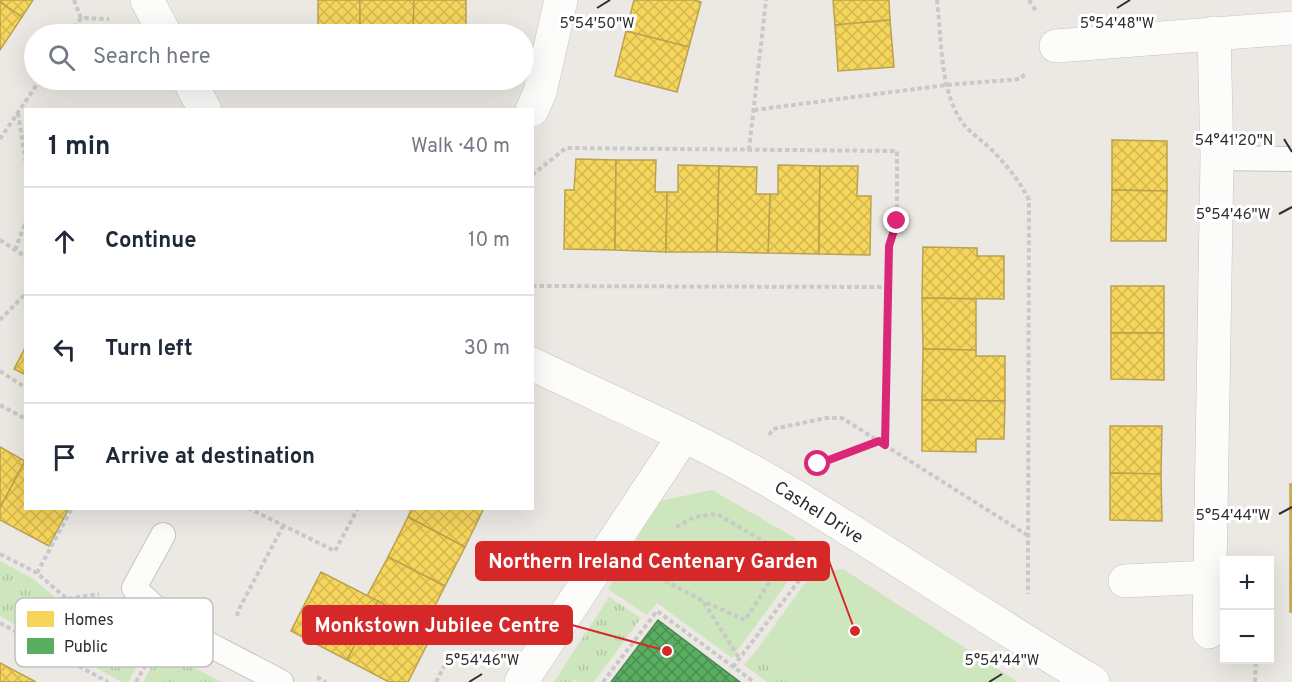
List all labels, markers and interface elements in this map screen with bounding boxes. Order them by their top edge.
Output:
text: 5°54'50"W [559,15,635,34]
text: 5°54'48"W [1080,15,1154,34]
search box [24,24,534,90]
icon: search [45,41,78,74]
text: Search here [93,44,211,71]
text: 1 min [48,131,110,164]
text: 54°41'20"N [1195,132,1273,151]
text: Walk · 40 m [411,134,510,160]
text: 5°54'46"W [1196,206,1270,225]
route end [883,207,909,233]
icon: ahead [48,225,81,258]
text: Continue [105,228,196,255]
text: 10 m [468,228,510,254]
icon: left [48,333,81,366]
text: Turn left [105,336,193,363]
text: 30 m [464,336,510,362]
icon: arrive [48,441,81,474]
text: Arrive at destination [105,444,315,471]
route start [804,450,830,476]
street label: Cashel Drive [769,477,867,550]
text: 5°54'44"W [1196,507,1270,526]
callout: Northern Ireland Centenary Garden [476,542,829,580]
text: Northern Ireland Centenary Garden [488,550,818,576]
map controls [1220,556,1274,664]
button: + [1220,556,1274,610]
legend [15,598,213,667]
callout: Monkstown Jubilee Centre [303,606,572,644]
button: − [1220,610,1274,664]
text: Homes [64,611,114,631]
text: Monkstown Jubilee Centre [314,614,560,640]
text: Public [64,638,108,658]
text: 5°54'46"W [445,652,519,671]
text: 5°54'44"W [965,652,1039,671]

